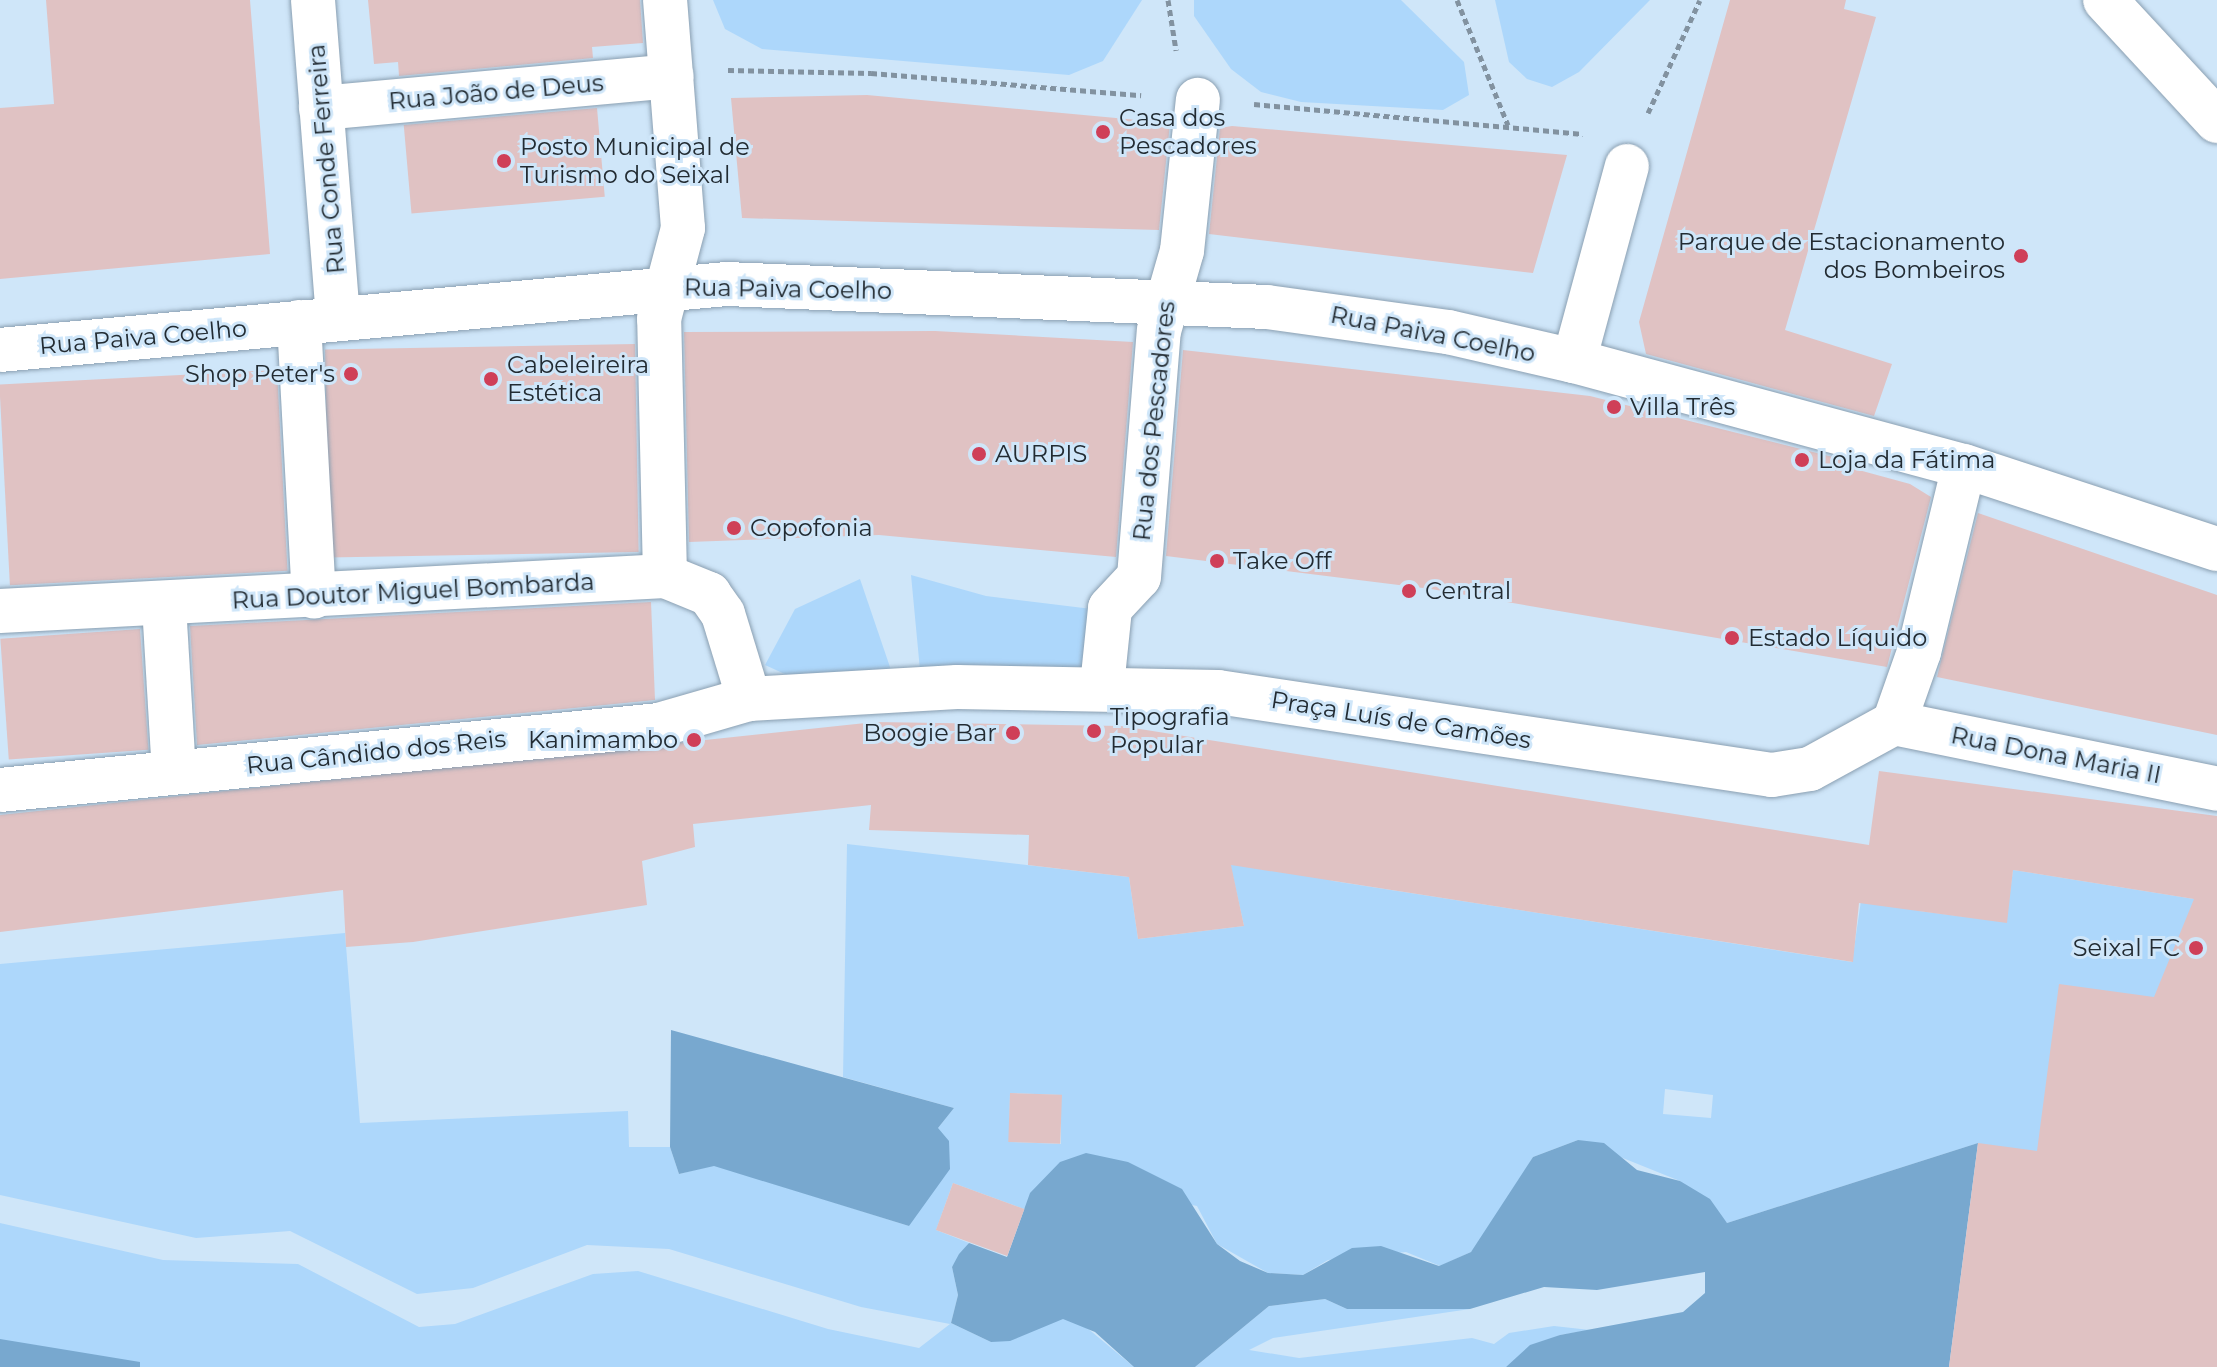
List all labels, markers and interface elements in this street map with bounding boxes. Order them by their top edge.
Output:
street label: Rua Conde Ferreira [302,43,350,275]
street label: Rua João de Deus [387,68,605,116]
place label: Casa dos Pescadores [1119,104,1257,160]
marker: Casa dos Pescadores [1094,123,1112,141]
place label: Posto Municipal de Turismo do Seixal [520,133,750,189]
marker: Posto Municipal de Turismo do Seixal [495,152,513,170]
place label: Parque de Estacionamento dos Bombeiros [1678,228,2005,284]
marker: Parque de Estacionamento dos Bombeiros [2012,247,2030,265]
street label: Rua Paiva Coelho [684,273,892,305]
street label: Rua dos Pescadores [1127,300,1181,542]
street label: Rua Paiva Coelho [1328,300,1538,368]
street label: Rua Paiva Coelho [38,314,248,360]
place label: Cabeleireira Estética [507,351,649,407]
place label: Shop Peter's [185,360,335,388]
marker: Shop Peter's [342,365,360,383]
marker: Cabeleireira Estética [482,370,500,388]
place label: Villa Três [1630,393,1735,421]
marker: Villa Três [1605,398,1623,416]
place label: AURPIS [995,440,1087,468]
marker: AURPIS [970,445,988,463]
place label: Loja da Fátima [1818,446,1995,474]
marker: Loja da Fátima [1793,451,1811,469]
place label: Copofonia [750,514,873,542]
marker: Copofonia [725,519,743,537]
place label: Take Off [1233,547,1331,575]
marker: Take Off [1208,552,1226,570]
street label: Rua Doutor Miguel Bombarda [231,567,595,615]
place label: Central [1425,577,1511,605]
marker: Central [1400,582,1418,600]
place label: Estado Líquido [1748,624,1927,652]
marker: Estado Líquido [1723,629,1741,647]
street label: Praça Luís de Camões [1269,685,1533,755]
place label: Tipografia Popular [1110,703,1230,759]
place label: Boogie Bar [863,719,997,747]
street label: Rua Dona Maria II [1949,721,2163,789]
marker: Tipografia Popular [1085,722,1103,740]
street label: Rua Cândido dos Reis [245,724,507,780]
marker: Boogie Bar [1004,724,1022,742]
place label: Kanimambo [528,726,678,754]
marker: Kanimambo [685,731,703,749]
place label: Seixal FC [2073,934,2180,962]
marker: Seixal FC [2187,939,2205,957]

